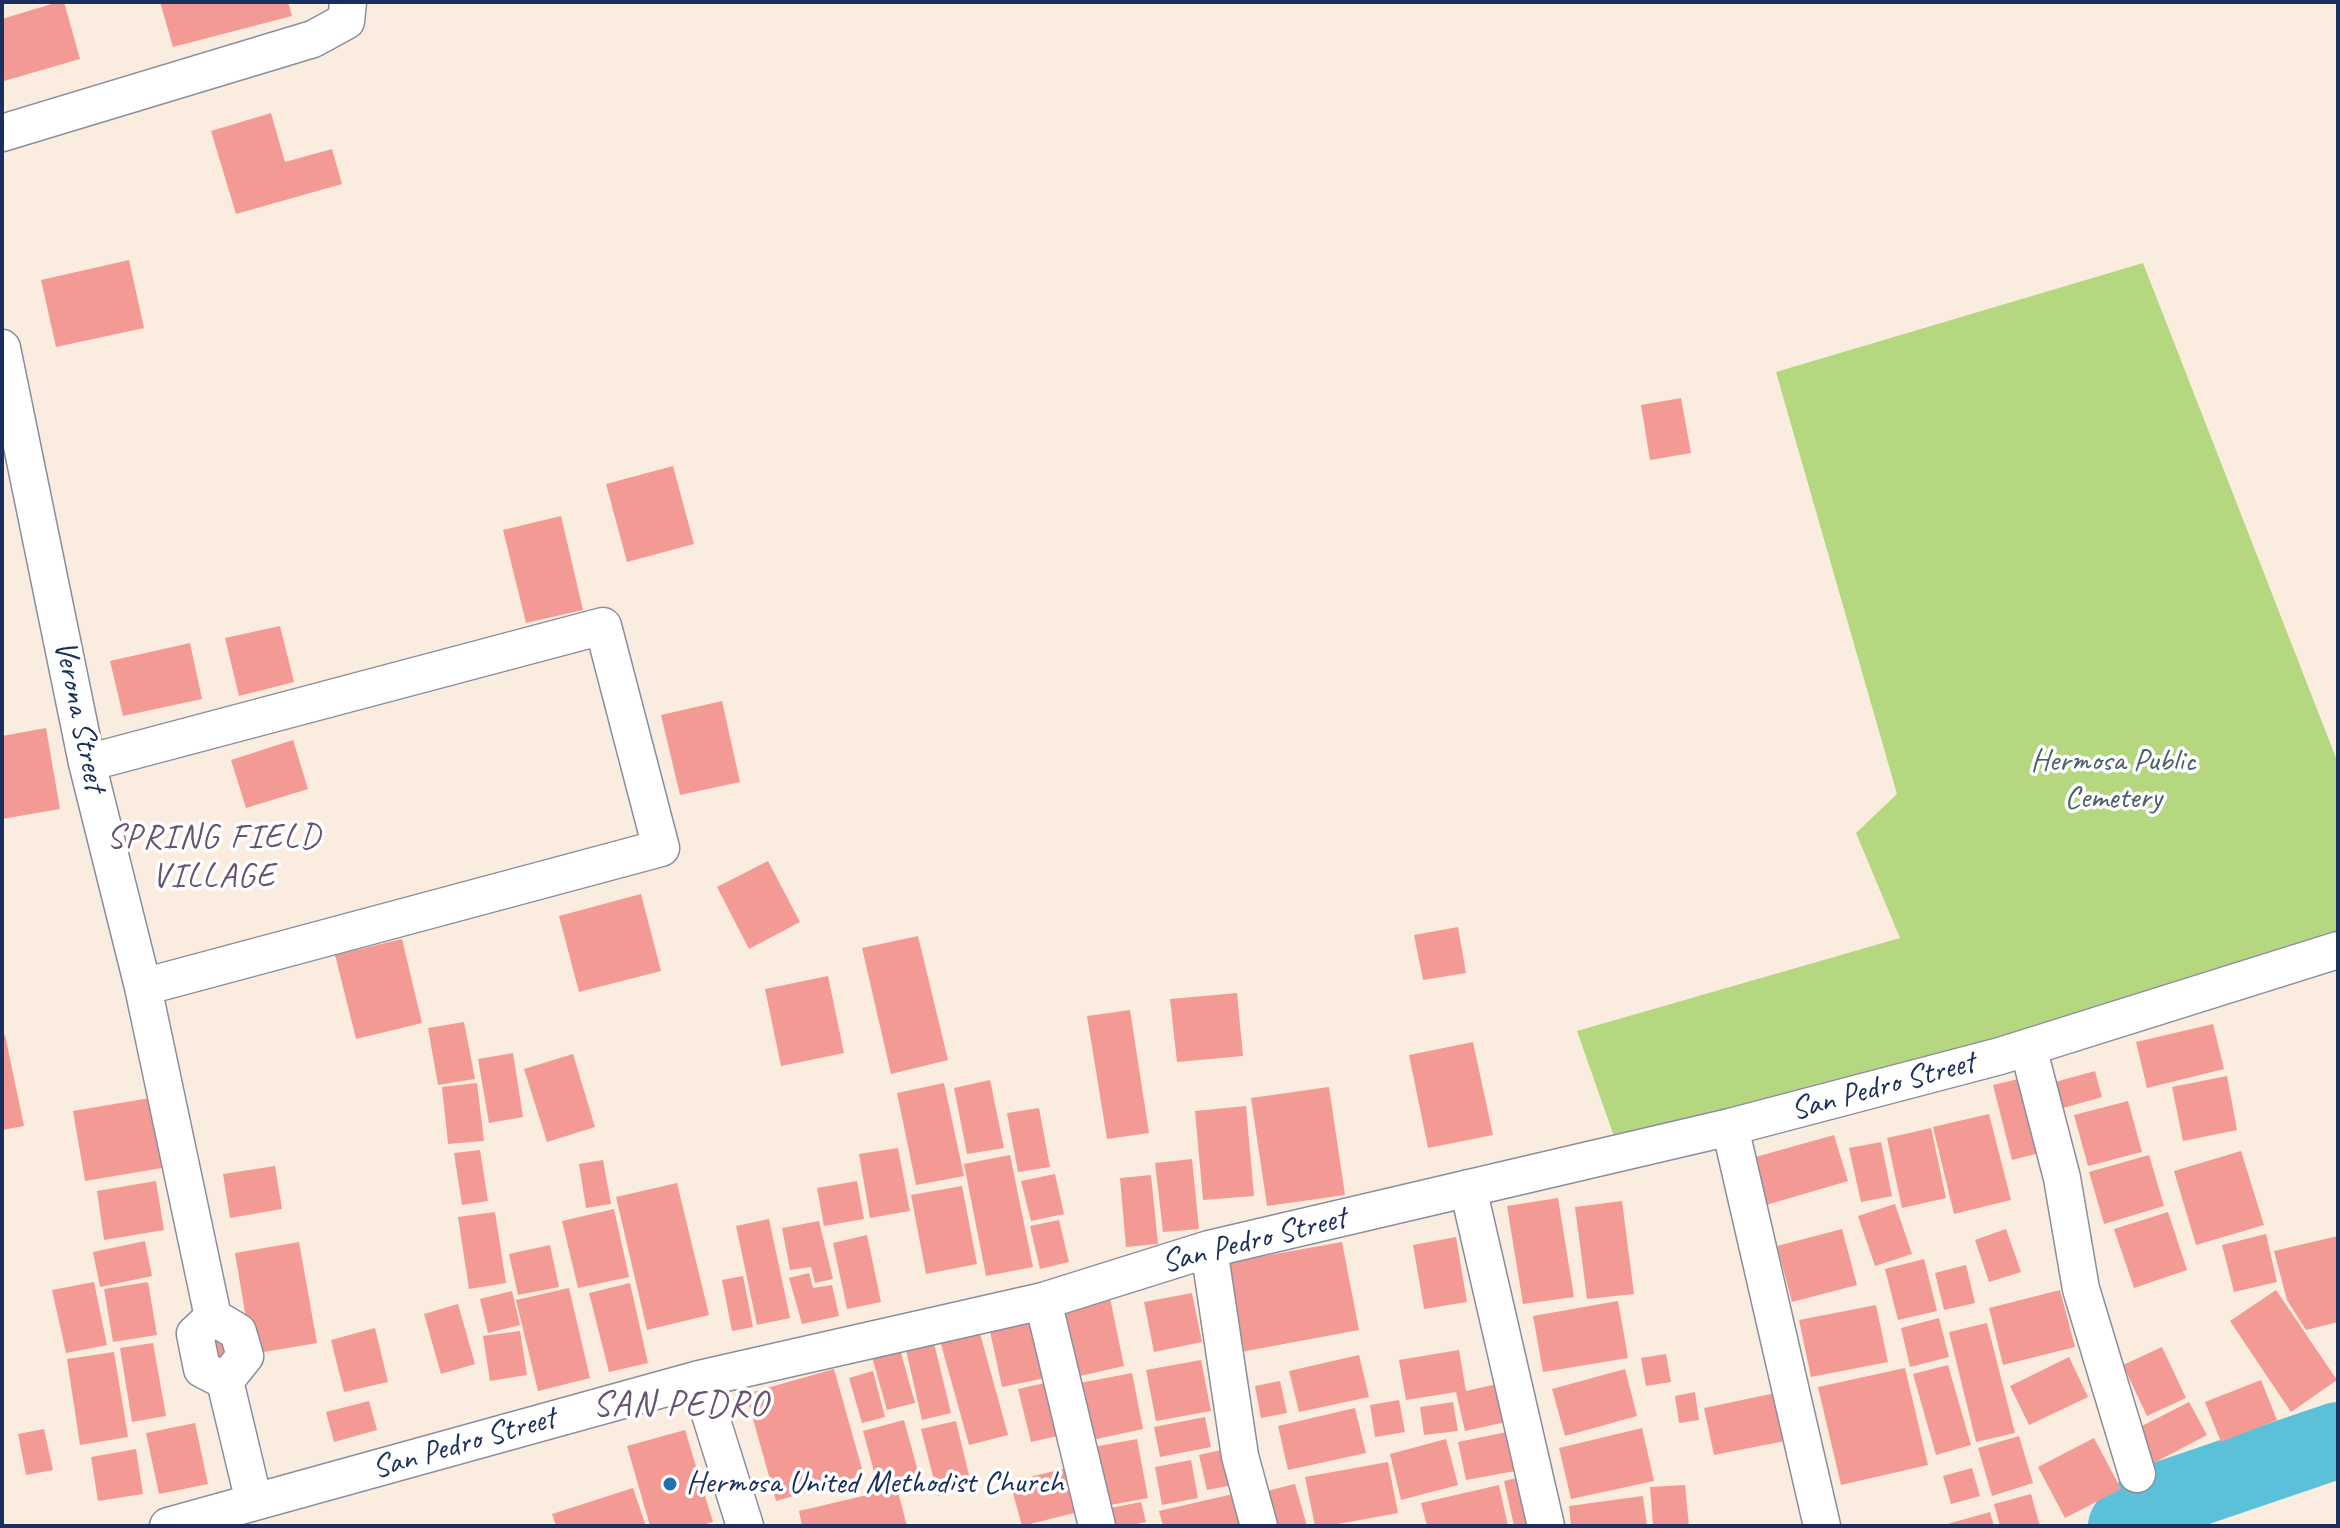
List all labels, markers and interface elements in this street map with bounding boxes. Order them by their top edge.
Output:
street label: Verona Street [44,637,114,795]
park label: Hermosa Public Cemetery [2030,743,2196,818]
district label: SPRING FIELD VILLAGE [107,818,321,898]
street label: San Pedro Street [1787,1044,1979,1130]
street label: San Pedro Street [1158,1200,1350,1282]
district label: SAN PEDRO [594,1384,768,1428]
street label: San Pedro Street [368,1400,560,1488]
place label: Hermosa United Methodist Church [686,1465,1063,1503]
marker: Hermosa United Methodist Church [661,1475,679,1493]

